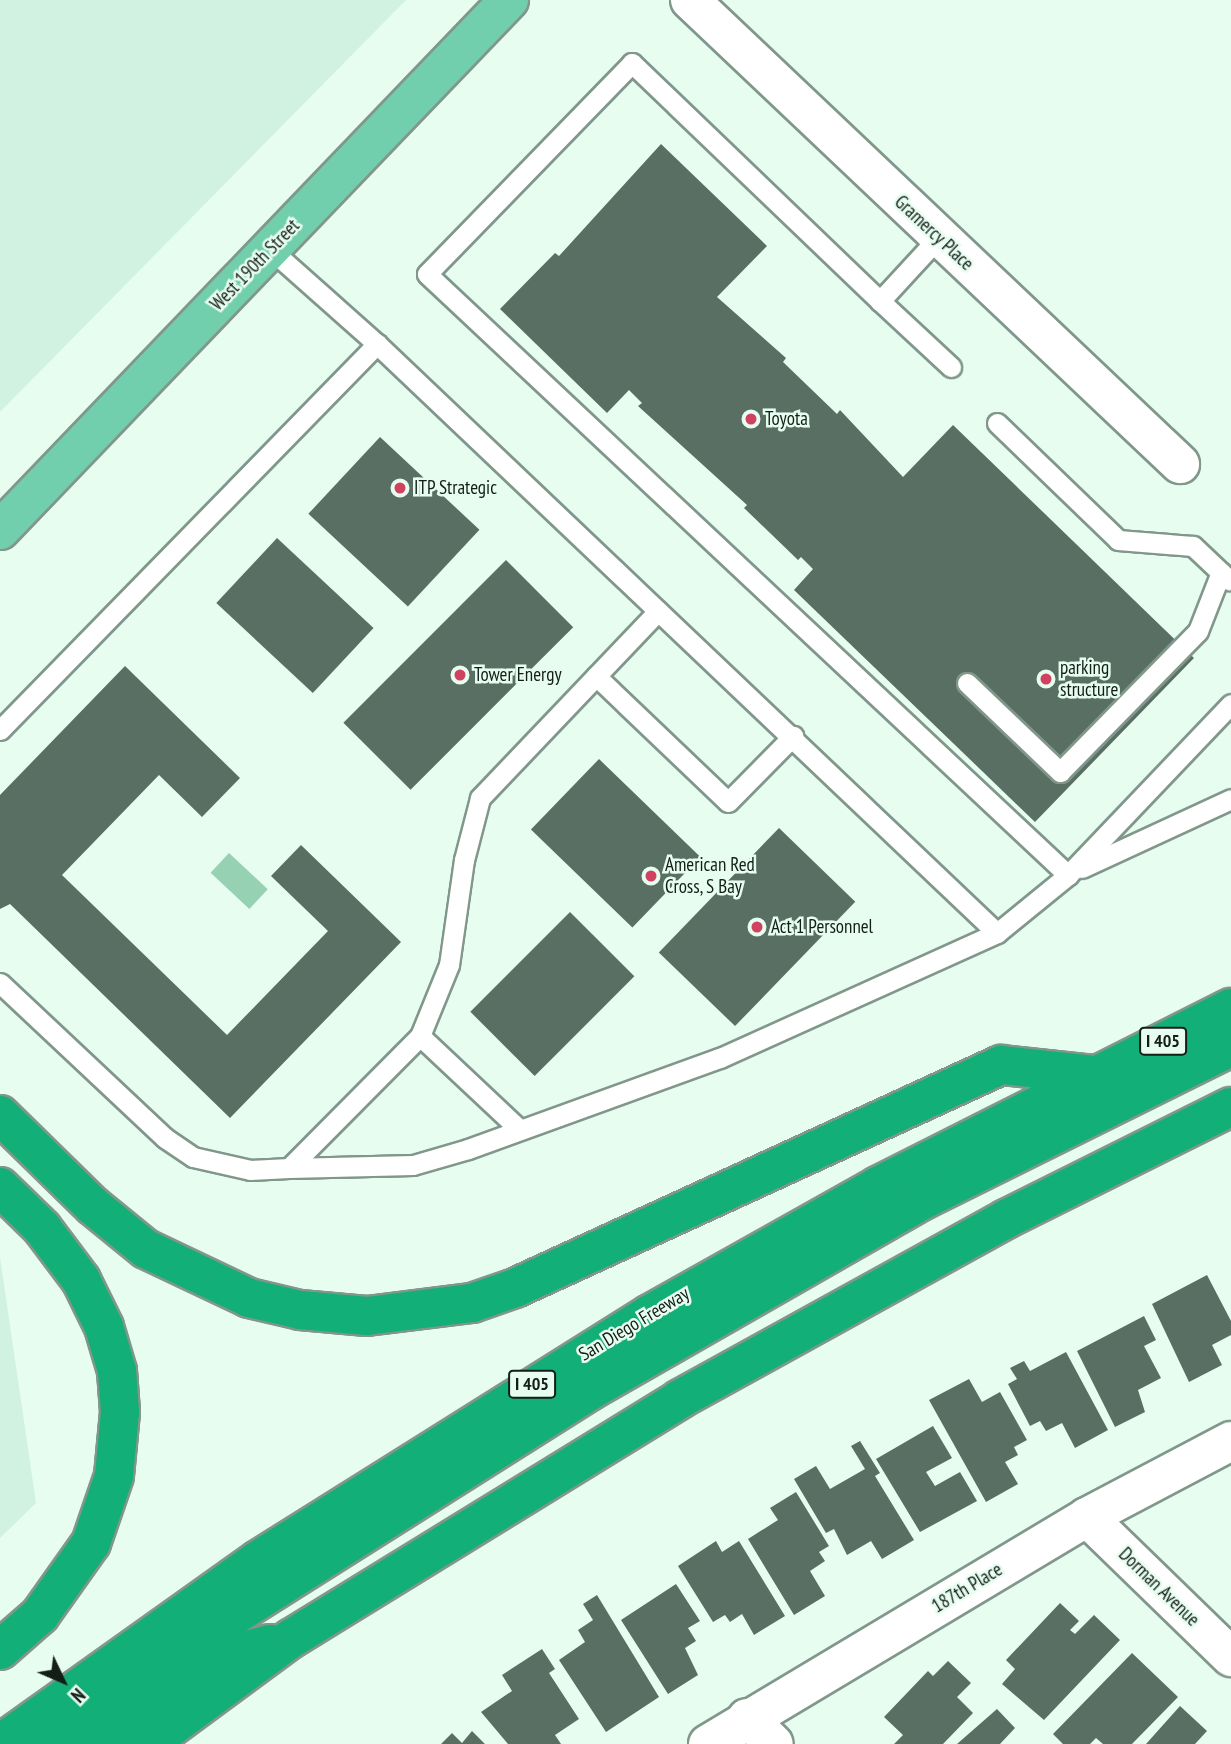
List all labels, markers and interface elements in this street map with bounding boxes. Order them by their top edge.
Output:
street label: Gramercy Place [890,190,978,276]
street label: West 190th Street [206,215,304,315]
place label: Toyota [765,408,808,430]
marker: Toyota [743,411,759,427]
place label: ITP Strategic [414,477,498,499]
marker: ITP Strategic [392,480,408,496]
place label: parking structure [1060,657,1118,701]
place label: Tower Energy [474,664,562,686]
marker: Tower Energy [452,667,468,683]
marker: parking structure [1038,671,1054,687]
place label: American Red Cross, S Bay [665,854,755,898]
marker: American Red Cross, S Bay [643,868,659,884]
place label: Act 1 Personnel [771,916,873,938]
marker: Act 1 Personnel [749,919,765,935]
road number: I 405 [1138,1026,1188,1056]
street label: San Diego Freeway [575,1282,693,1366]
road number: I 405 [508,1370,556,1399]
street label: Dorman Avenue [1114,1543,1204,1631]
street label: 187th Place [928,1558,1006,1618]
north arrow [28,1646,98,1716]
text: N [66,1684,90,1708]

